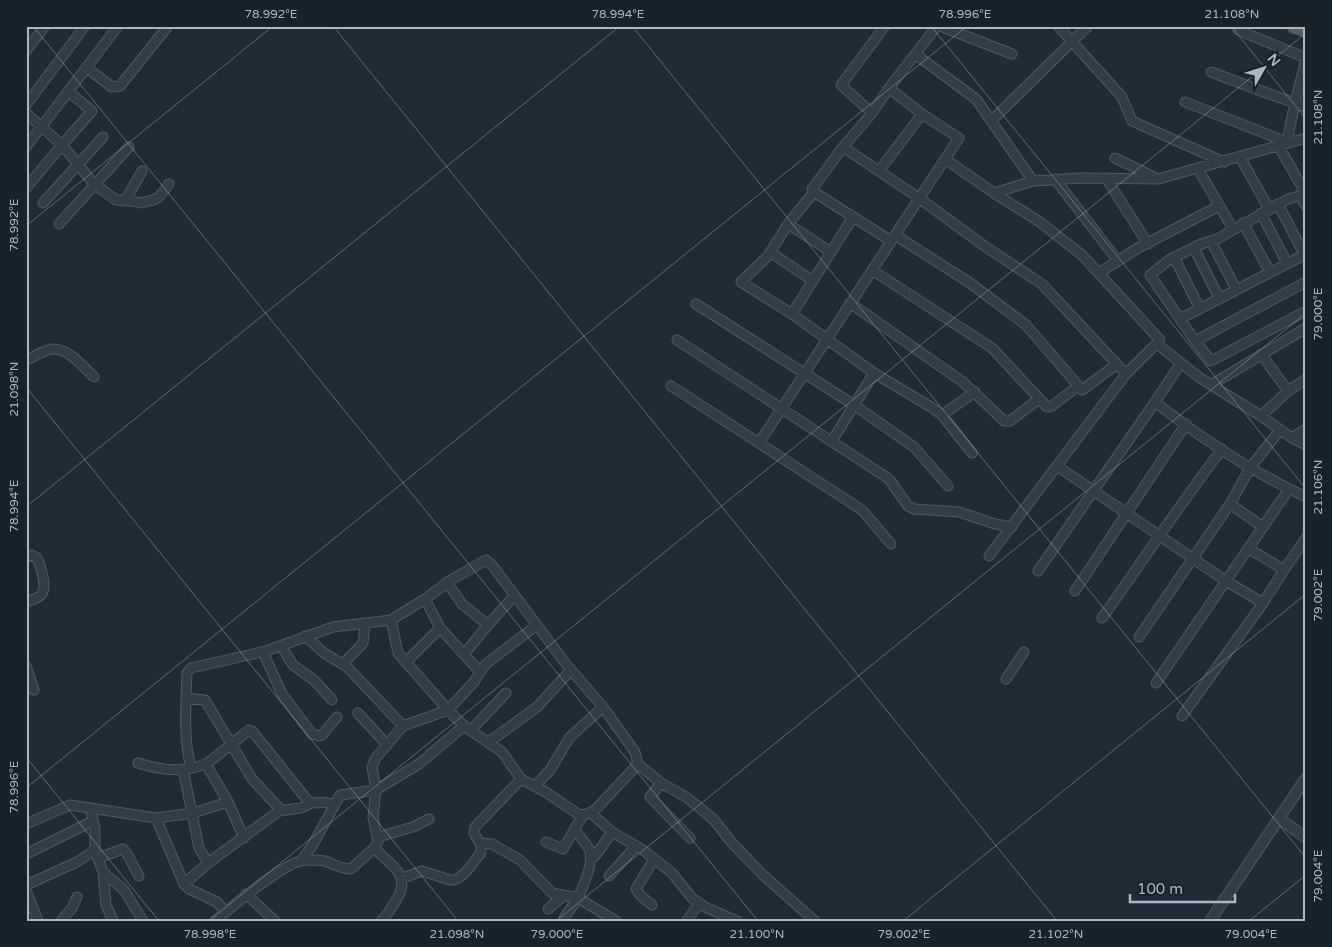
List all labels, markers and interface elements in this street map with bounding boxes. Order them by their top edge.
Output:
text: 78.992°E [245,7,298,21]
text: 78.994°E [592,7,645,21]
text: 78.996°E [939,7,992,21]
text: 21.108°N [1205,7,1259,21]
north arrow [1240,42,1290,92]
text: N [1264,50,1284,70]
text: 21.108°N [1311,90,1325,144]
text: 78.992°E [7,198,21,252]
text: 79.000°E [1311,287,1325,341]
text: 21.098°N [7,362,21,416]
text: 21.106°N [1311,460,1325,514]
text: 78.994°E [7,479,21,533]
text: 79.002°E [1311,568,1325,622]
text: 78.996°E [7,760,21,813]
text: 79.004°E [1311,849,1325,903]
scale bar [1130,872,1234,904]
text: 100 m [1137,880,1183,898]
text: 78.998°E [184,927,237,941]
text: 21.098°N [430,927,484,941]
text: 79.000°E [531,927,584,941]
text: 21.100°N [730,927,784,941]
text: 79.002°E [878,927,931,941]
text: 21.102°N [1029,927,1083,941]
text: 79.004°E [1225,927,1278,941]

